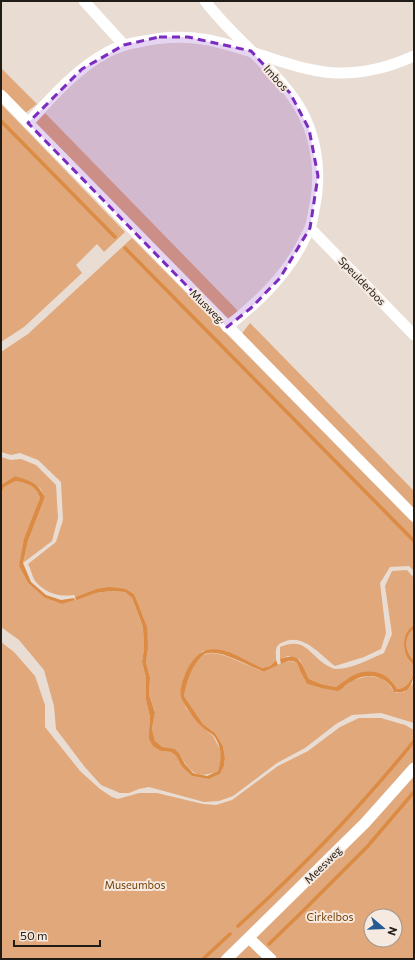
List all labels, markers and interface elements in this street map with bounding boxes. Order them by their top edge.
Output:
street label: Imbos [261,62,291,93]
street label: Speulderbos [336,254,389,308]
street label: Musweg [188,286,227,325]
street label: Meesweg [301,843,344,886]
park label: Museumbos [104,878,166,891]
north arrow [363,908,403,948]
park label: Cirkelbos [306,910,354,923]
scale bar [14,922,100,948]
text: N [385,925,400,937]
text: 50 m [20,928,48,942]

